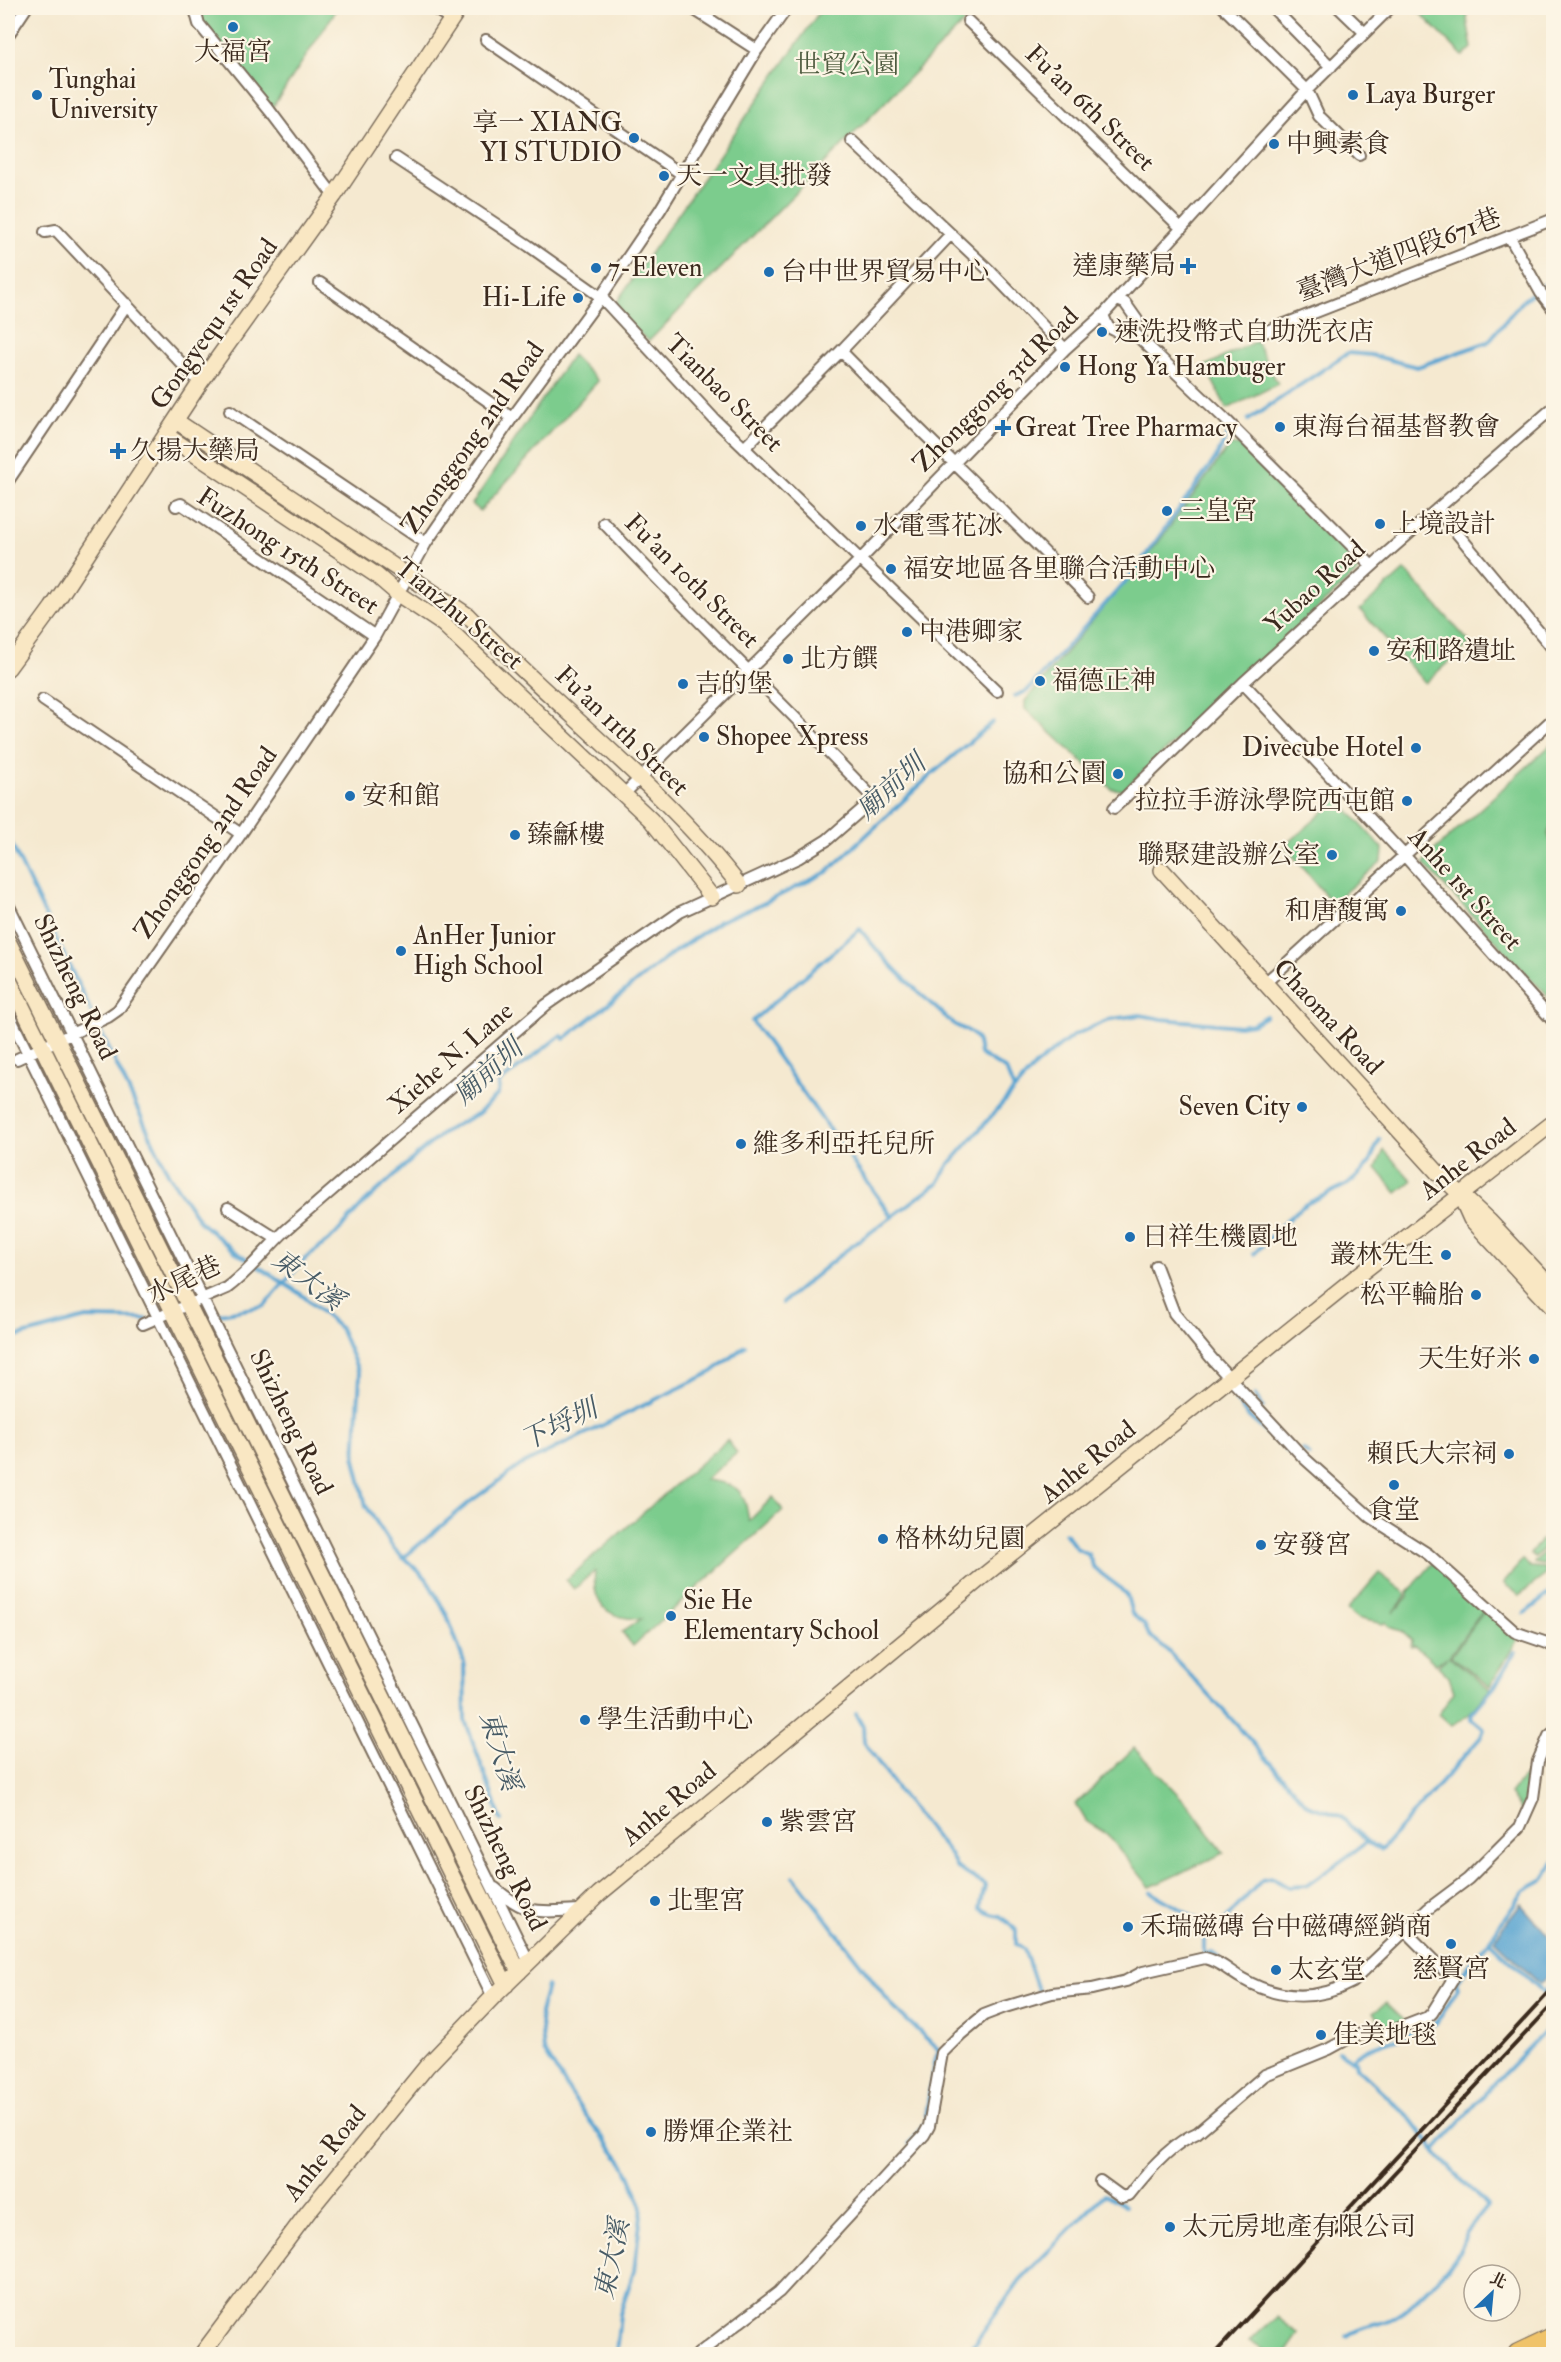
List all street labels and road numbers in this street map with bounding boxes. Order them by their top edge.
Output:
street label: Fu’an 6th Street [1018,38,1162,178]
street label: 臺灣大道四段671巷 [1292,201,1506,309]
street label: Gongyequ 1st Road [143,232,285,416]
street label: Zhonggong 3rd Road [907,300,1086,479]
street label: Tianbao Street [658,327,790,459]
street label: Zhonggong 2nd Road [395,335,552,541]
street label: Fuzhong 15th Street [191,480,385,622]
street label: Fu’an 10th Street [618,507,766,655]
street label: Yubao Road [1258,533,1372,641]
street label: Tianzhu Street [388,551,530,677]
street label: Fu’an 11th Street [548,659,696,803]
street label: Zhonggong 2nd Road [128,740,285,946]
street label: Anhe 1st Street [1401,820,1529,957]
street label: Shizheng Road [26,909,124,1065]
street label: Chaoma Road [1266,952,1390,1082]
street label: Xiehe N. Lane [382,995,520,1121]
street label: Anhe Road [1412,1111,1523,1207]
street label: 水尾巷 [142,1249,226,1311]
street label: Shizheng Road [242,1344,340,1500]
street label: Anhe Road [1033,1413,1143,1511]
street label: Anhe Road [614,1755,723,1854]
street label: Shizheng Road [456,1780,554,1936]
street label: Anhe Road [276,2098,374,2208]

